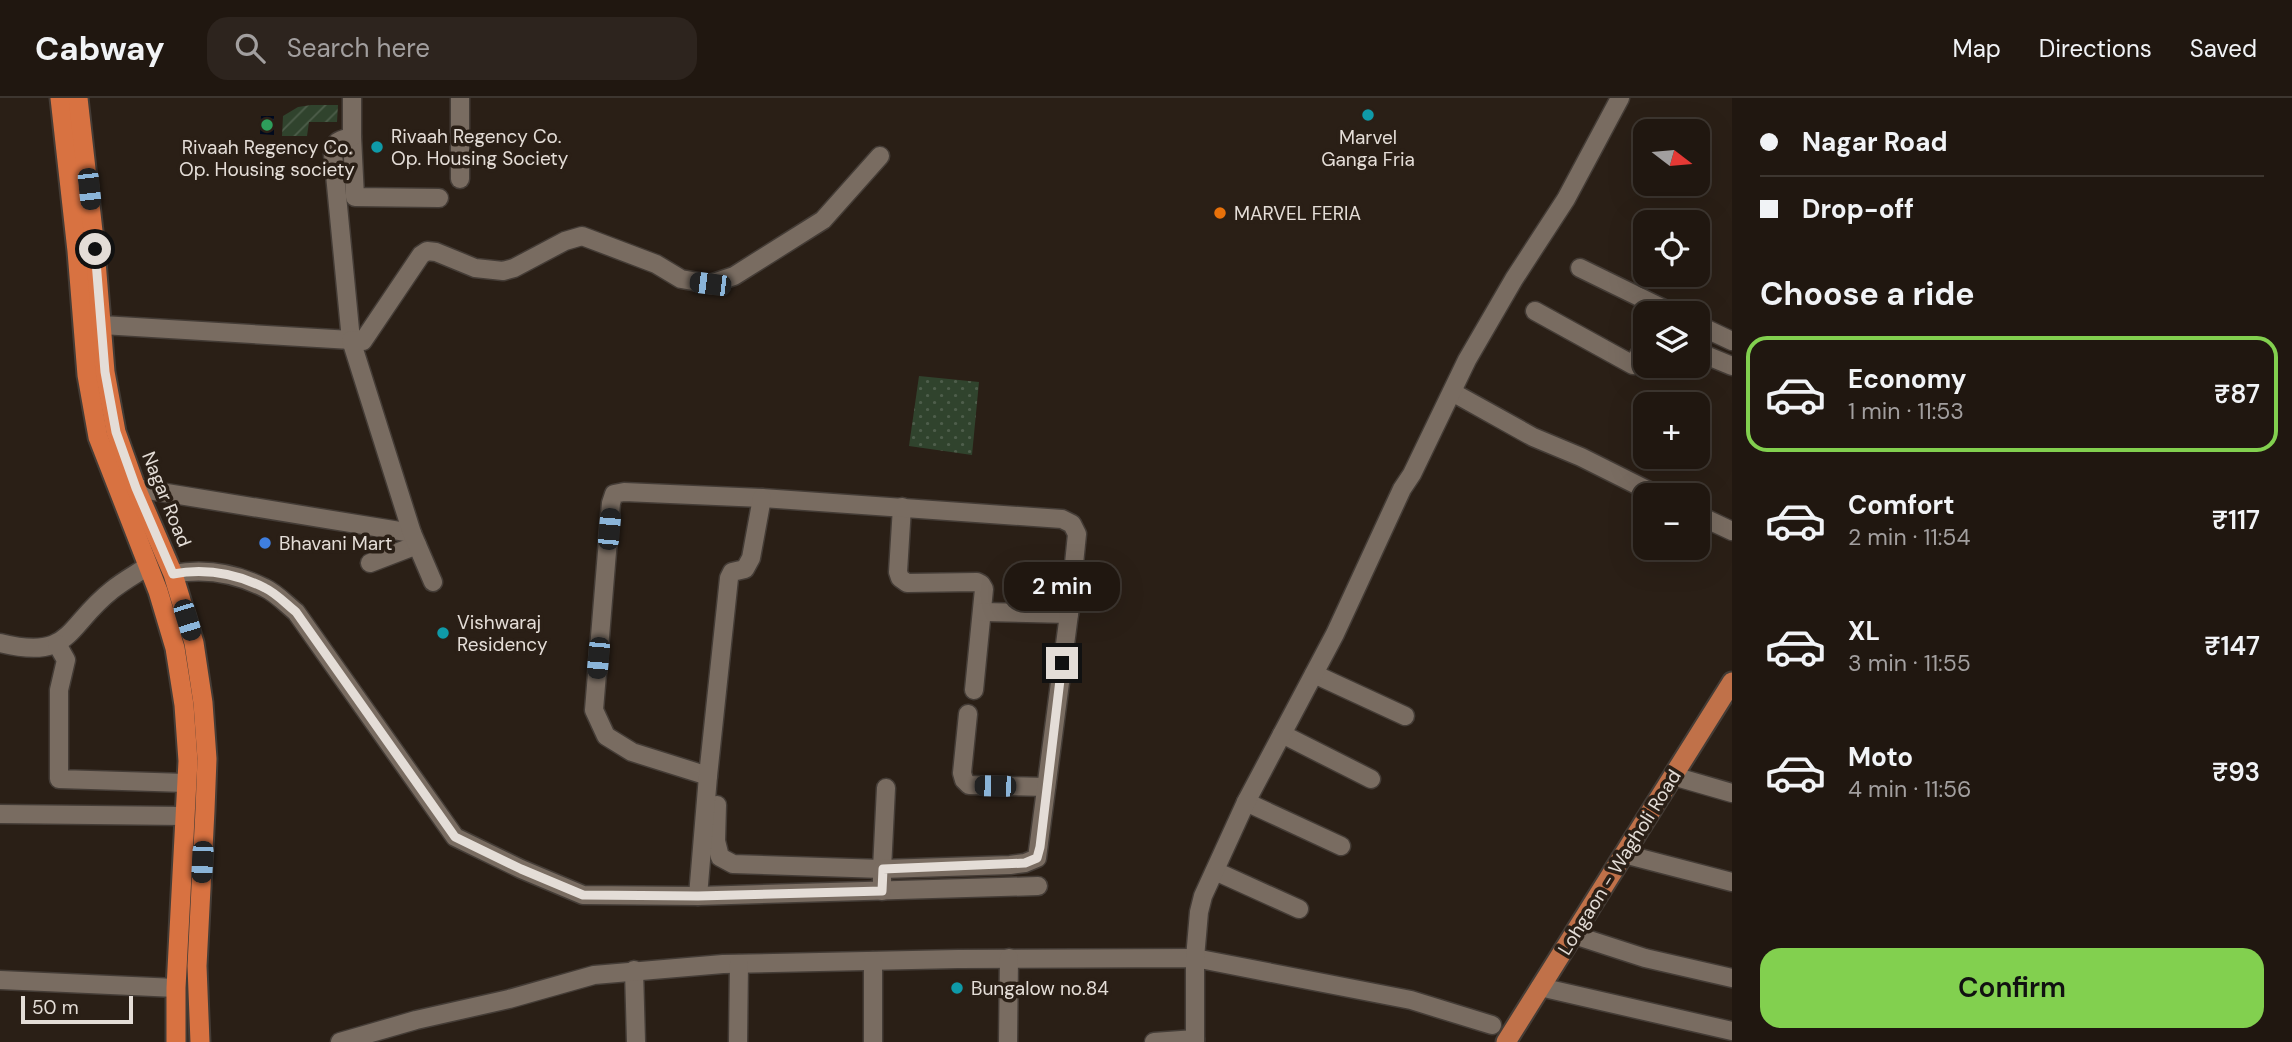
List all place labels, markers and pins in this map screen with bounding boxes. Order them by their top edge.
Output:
marker: Marvel Ganga Fria [1360,107,1376,123]
marker: Rivaah Regency Co. Op. Housing society [259,117,275,133]
place label: Rivaah Regency Co. Op. Housing Society [391,124,569,171]
place label: Marvel Ganga Fria [1321,125,1415,172]
place label: Rivaah Regency Co. Op. Housing society [179,135,355,182]
marker: Rivaah Regency Co. Op. Housing Society [369,139,385,155]
place label: MARVEL FERIA [1234,201,1361,226]
marker: MARVEL FERIA [1212,205,1228,221]
place label: Bhavani Mart [279,531,393,556]
marker: Bhavani Mart [257,535,273,551]
place label: Vishwaraj Residency [457,610,548,657]
marker: Vishwaraj Residency [435,625,451,641]
place label: Bungalow no.84 [971,976,1109,1001]
marker: Bungalow no.84 [949,980,965,996]

